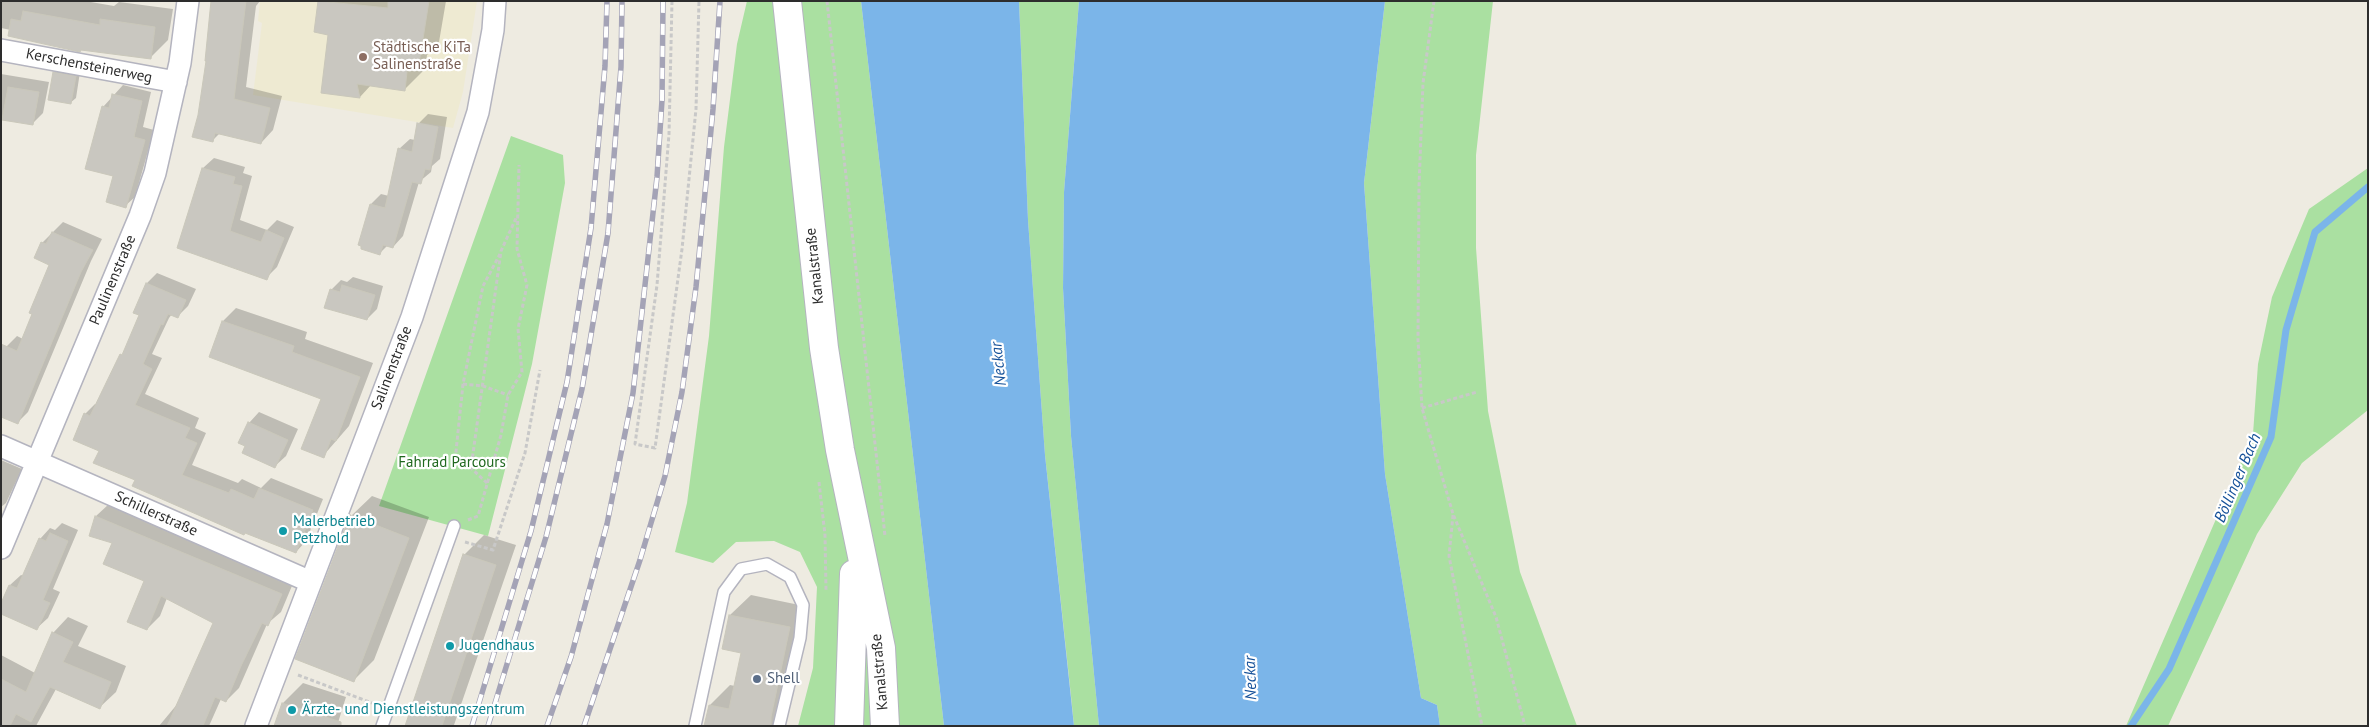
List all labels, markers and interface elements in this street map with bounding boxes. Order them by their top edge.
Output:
place label: Städtische KiTa Salinenstraße [373,39,471,74]
street label: Kerschensteinerweg [24,45,154,87]
marker: Städtische KiTa Salinenstraße [357,51,369,63]
street label: Kanalstraße [802,227,828,305]
street label: Paulinenstraße [86,232,140,328]
street label: Salinenstraße [368,324,416,412]
water label: Neckar [987,341,1011,387]
water label: Böllinger Bach [2211,431,2265,525]
park label: Fahrrad Parcours [398,454,506,472]
street label: Schillerstraße [112,488,200,540]
place label: Malerbetrieb Petzhold [293,513,375,548]
marker: Malerbetrieb Petzhold [277,525,289,537]
street label: Kanalstraße [868,633,892,711]
place label: Jugendhaus [460,637,534,655]
marker: Jugendhaus [444,640,456,652]
water label: Neckar [1241,656,1261,700]
place label: Shell [767,670,800,688]
marker: Shell [751,673,763,685]
place label: Ärzte- und Dienstleistungszentrum [302,701,525,719]
marker: Ärzte- und Dienstleistungszentrum [286,704,298,716]

